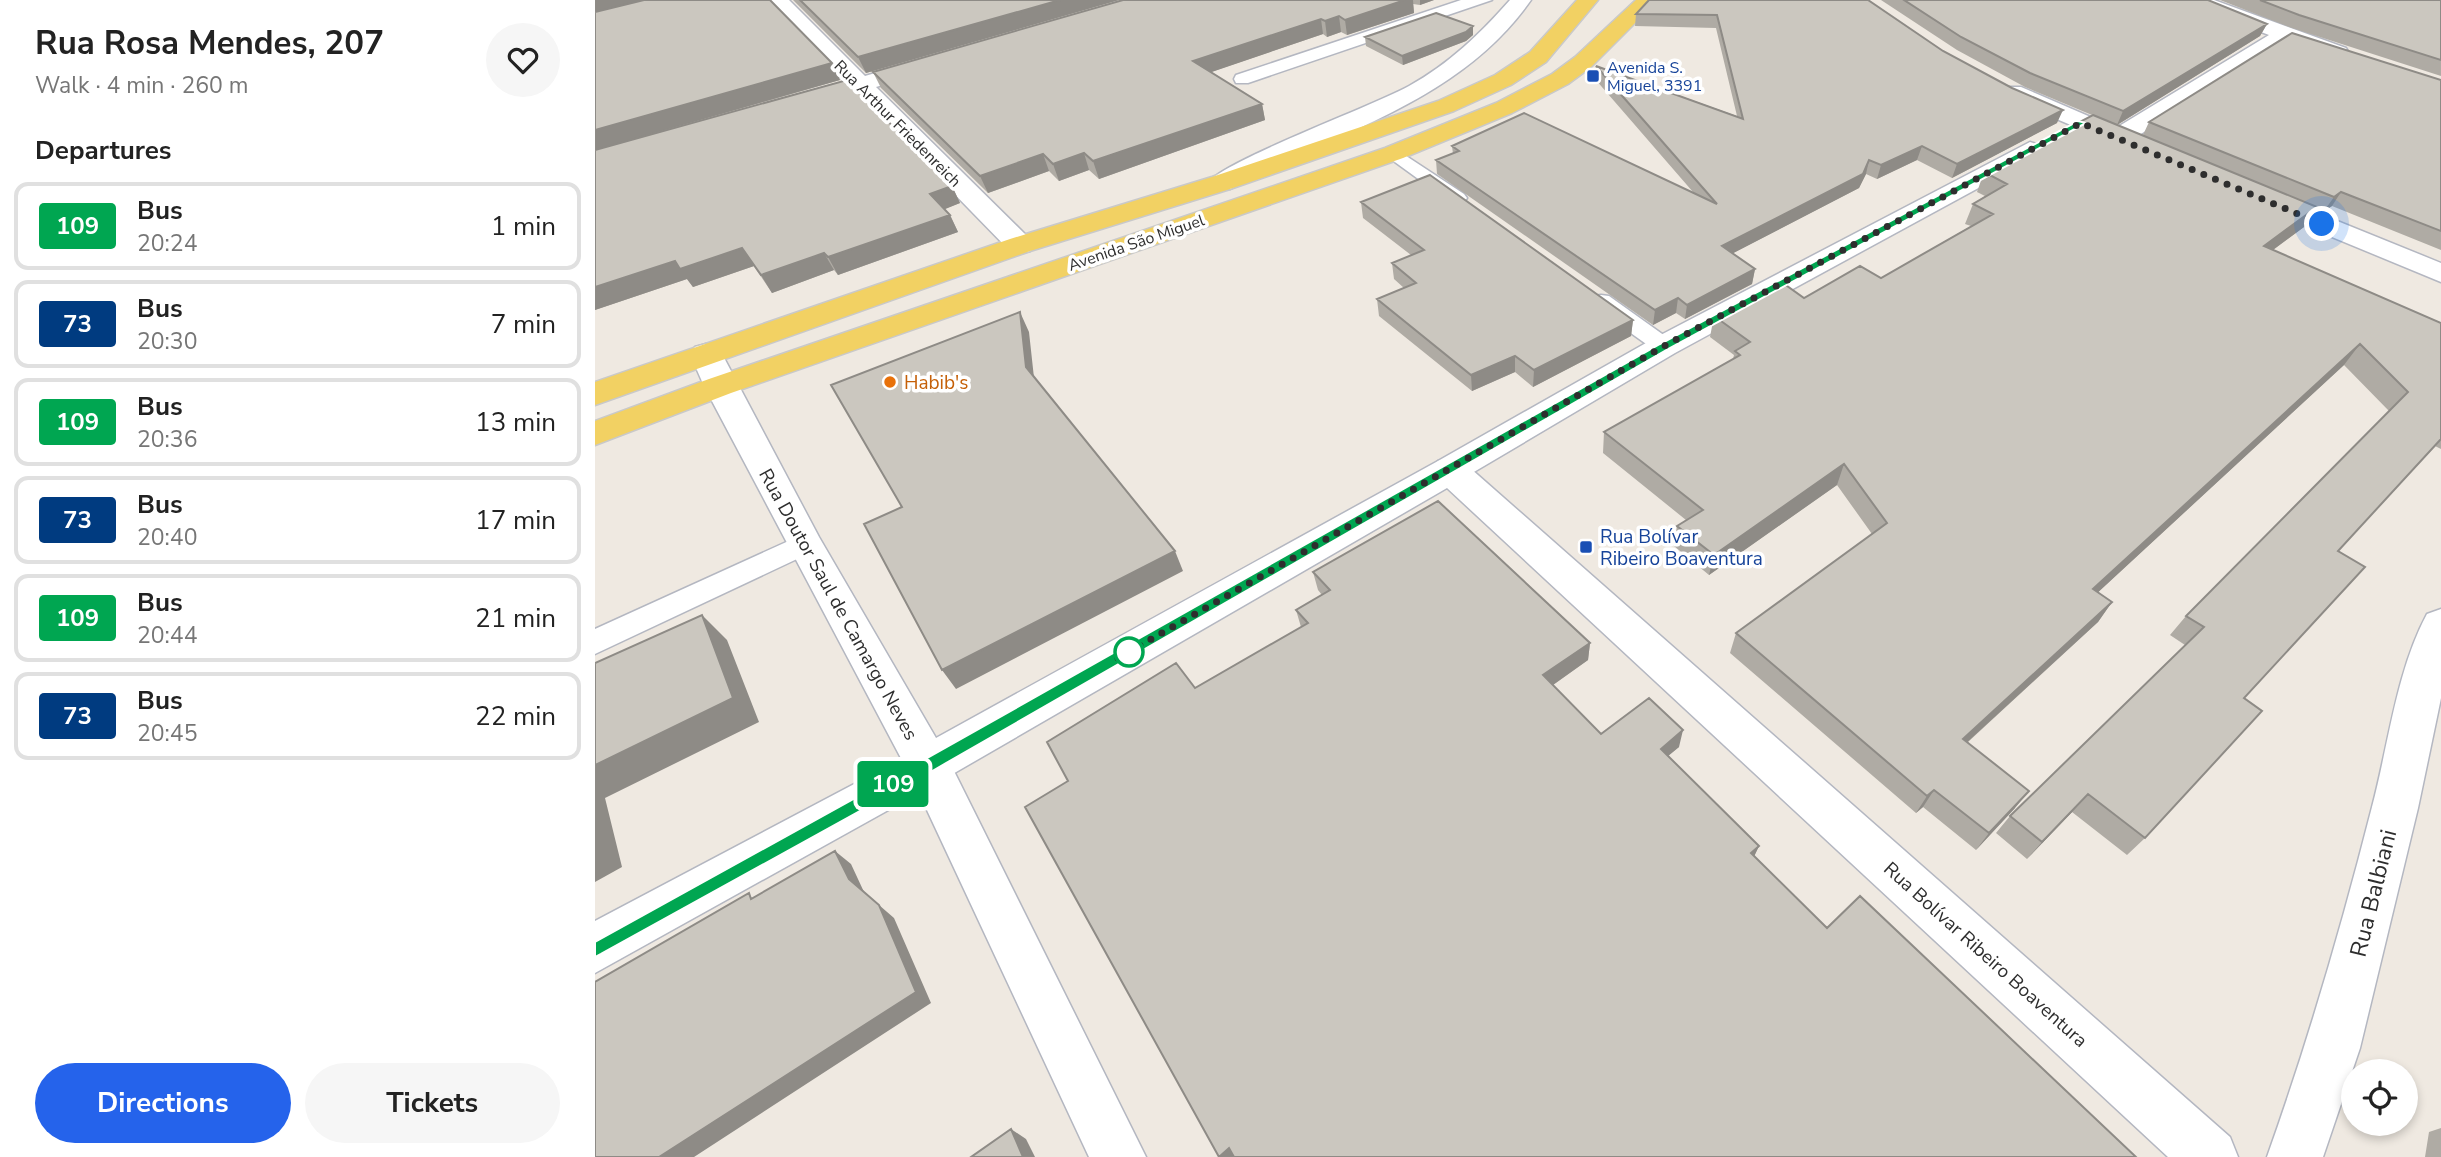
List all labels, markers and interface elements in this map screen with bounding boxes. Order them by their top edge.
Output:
text: Rua Rosa Mendes, 207 [35,21,384,66]
button: heart [486,23,560,97]
street label: Rua Arthur Friedenreich [829,55,966,192]
place label: Avenida S. Miguel, 3391 [1607,57,1702,97]
marker: Avenida S. Miguel, 3391 [1585,68,1601,84]
text: Walk · 4 min · 260 m [35,70,248,101]
text: Departures [35,133,171,168]
text: Bus [137,193,183,228]
your location [2304,206,2339,241]
text: 1 min [491,209,556,244]
street label: Avenida São Miguel [1065,209,1208,277]
text: 109 [56,210,99,242]
text: 20:24 [137,228,197,259]
text: Bus [137,291,183,326]
text: 7 min [491,307,556,342]
text: 73 [63,308,92,340]
text: 20:30 [137,326,197,357]
place label: Habib's [904,370,968,396]
marker: Habib's [882,374,898,390]
text: Bus [137,389,183,424]
text: 13 min [475,405,556,440]
text: 109 [56,406,99,438]
text: 20:36 [137,424,197,455]
street label: Rua Doutor Saul de Camargo Neves [752,464,924,745]
text: Bus [137,487,183,522]
text: 17 min [475,503,556,538]
text: 73 [63,504,92,536]
text: 20:40 [137,522,197,553]
place label: Rua Bolívar Ribeiro Boaventura [1600,524,1763,572]
marker: Rua Bolívar Ribeiro Boaventura [1578,539,1594,555]
text: Bus [137,585,183,620]
text: 21 min [475,601,556,636]
text: 109 [56,602,99,634]
text: 20:44 [137,620,197,651]
unlabelled marker [1114,637,1144,667]
text: Bus [137,683,183,718]
text: 22 min [475,699,556,734]
text: 73 [63,700,92,732]
text: 20:45 [137,718,197,749]
line badge: 109 [853,761,933,807]
text: 109 [871,768,915,800]
street label: Rua Balbiani [2343,826,2404,960]
street label: Rua Bolívar Ribeiro Boaventura [1878,856,2093,1053]
map controls [2341,1059,2418,1136]
button: locate [2341,1059,2418,1136]
button: Directions [35,1063,291,1143]
button: Tickets [305,1063,560,1143]

